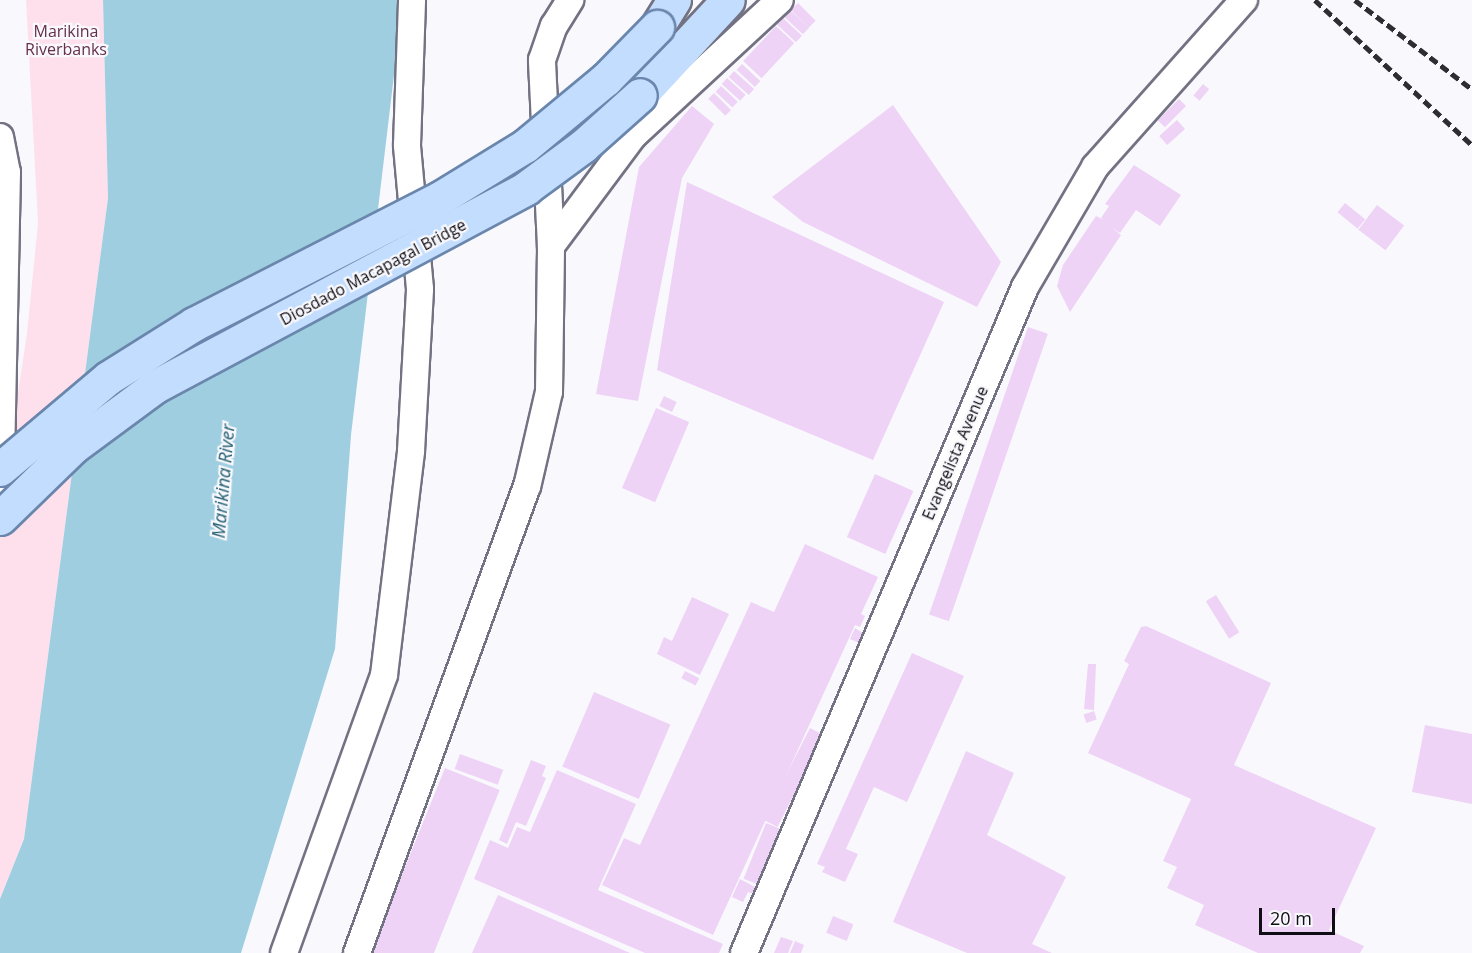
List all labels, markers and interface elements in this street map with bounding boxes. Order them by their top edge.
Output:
park label: Marikina Riverbanks [25,21,107,59]
street label: Diosdado Macapagal Bridge [277,215,469,329]
street label: Evangelista Avenue [918,383,992,523]
water label: Marikina River [207,423,239,539]
scale bar [1262,896,1338,934]
text: 20 m [1270,906,1312,930]

